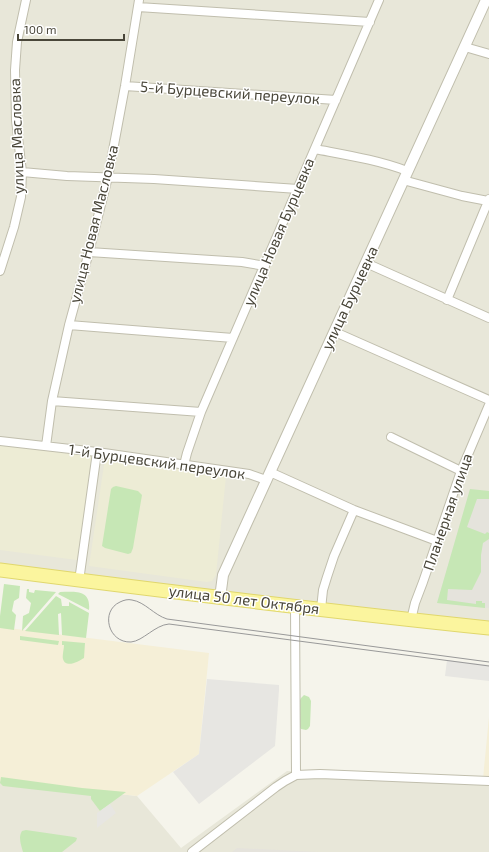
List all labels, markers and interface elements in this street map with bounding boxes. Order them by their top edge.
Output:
scale bar [18,16,124,42]
text: 100 m [24,22,56,36]
street label: 5-й Бурцевский переулок [139,77,321,108]
street label: улица Масловка [5,78,28,194]
street label: улица Новая Масловка [65,143,122,305]
street label: улица Новая Бурцевка [239,155,318,309]
street label: улица Бурцевка [317,243,382,353]
street label: 1-й Бурцевский переулок [68,440,247,483]
street label: Планерная улица [419,451,476,573]
street label: улица 50 лет Октября [168,581,320,618]

